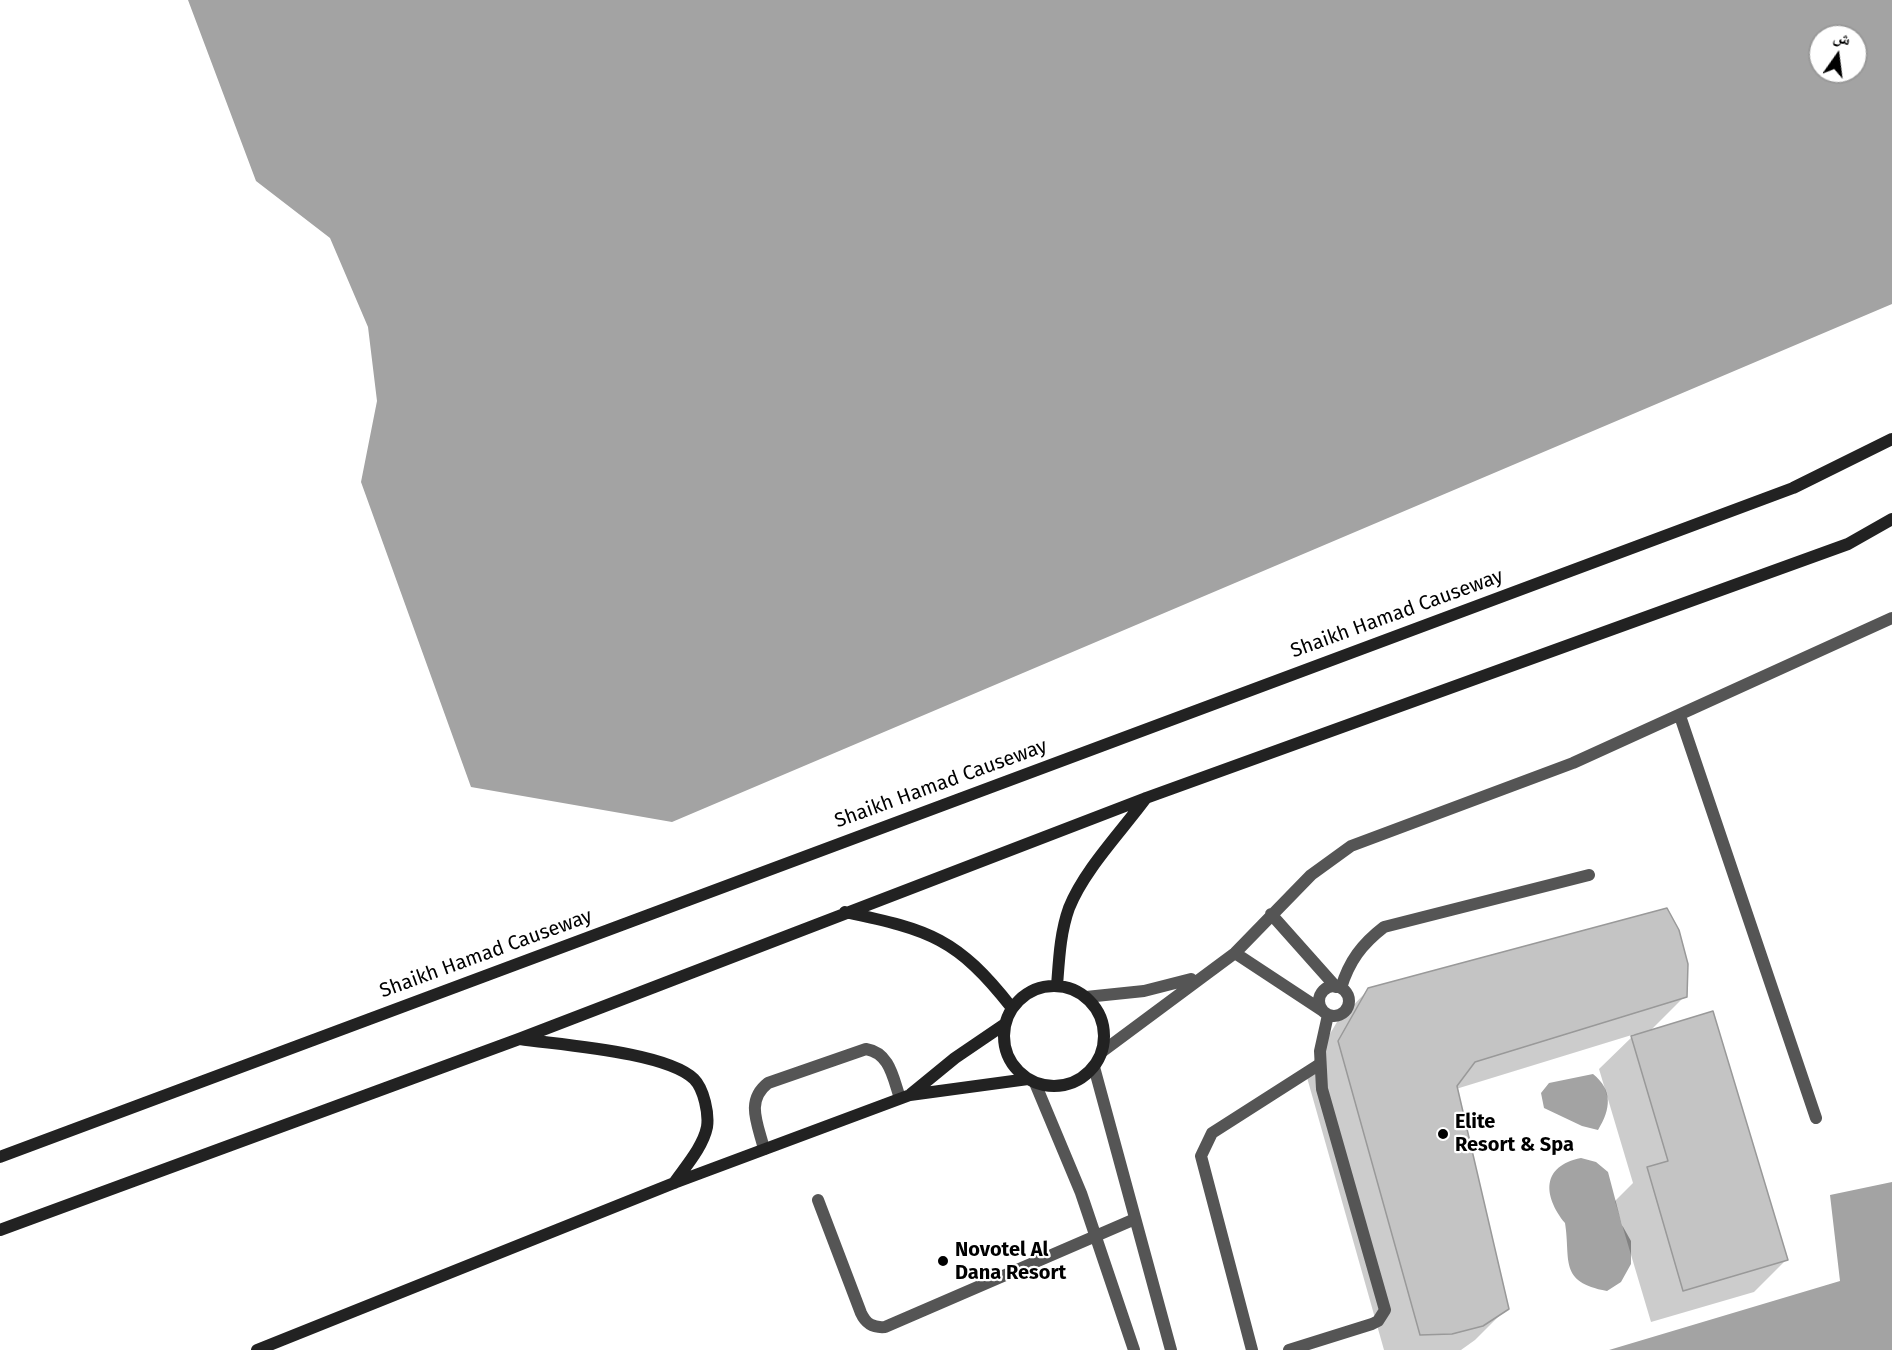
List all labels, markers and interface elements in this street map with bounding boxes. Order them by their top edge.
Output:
north arrow [1808,24,1868,84]
text: ش [1831,27,1853,49]
street label: Shaikh Hamad Causeway [1287,564,1507,664]
street label: Shaikh Hamad Causeway [831,734,1051,834]
street label: Shaikh Hamad Causeway [376,904,596,1004]
place label: Elite Resort & Spa [1455,1110,1574,1157]
marker: Elite Resort & Spa [1436,1127,1450,1141]
place label: Novotel Al Dana Resort [955,1238,1066,1285]
marker: Novotel Al Dana Resort [936,1254,950,1268]

